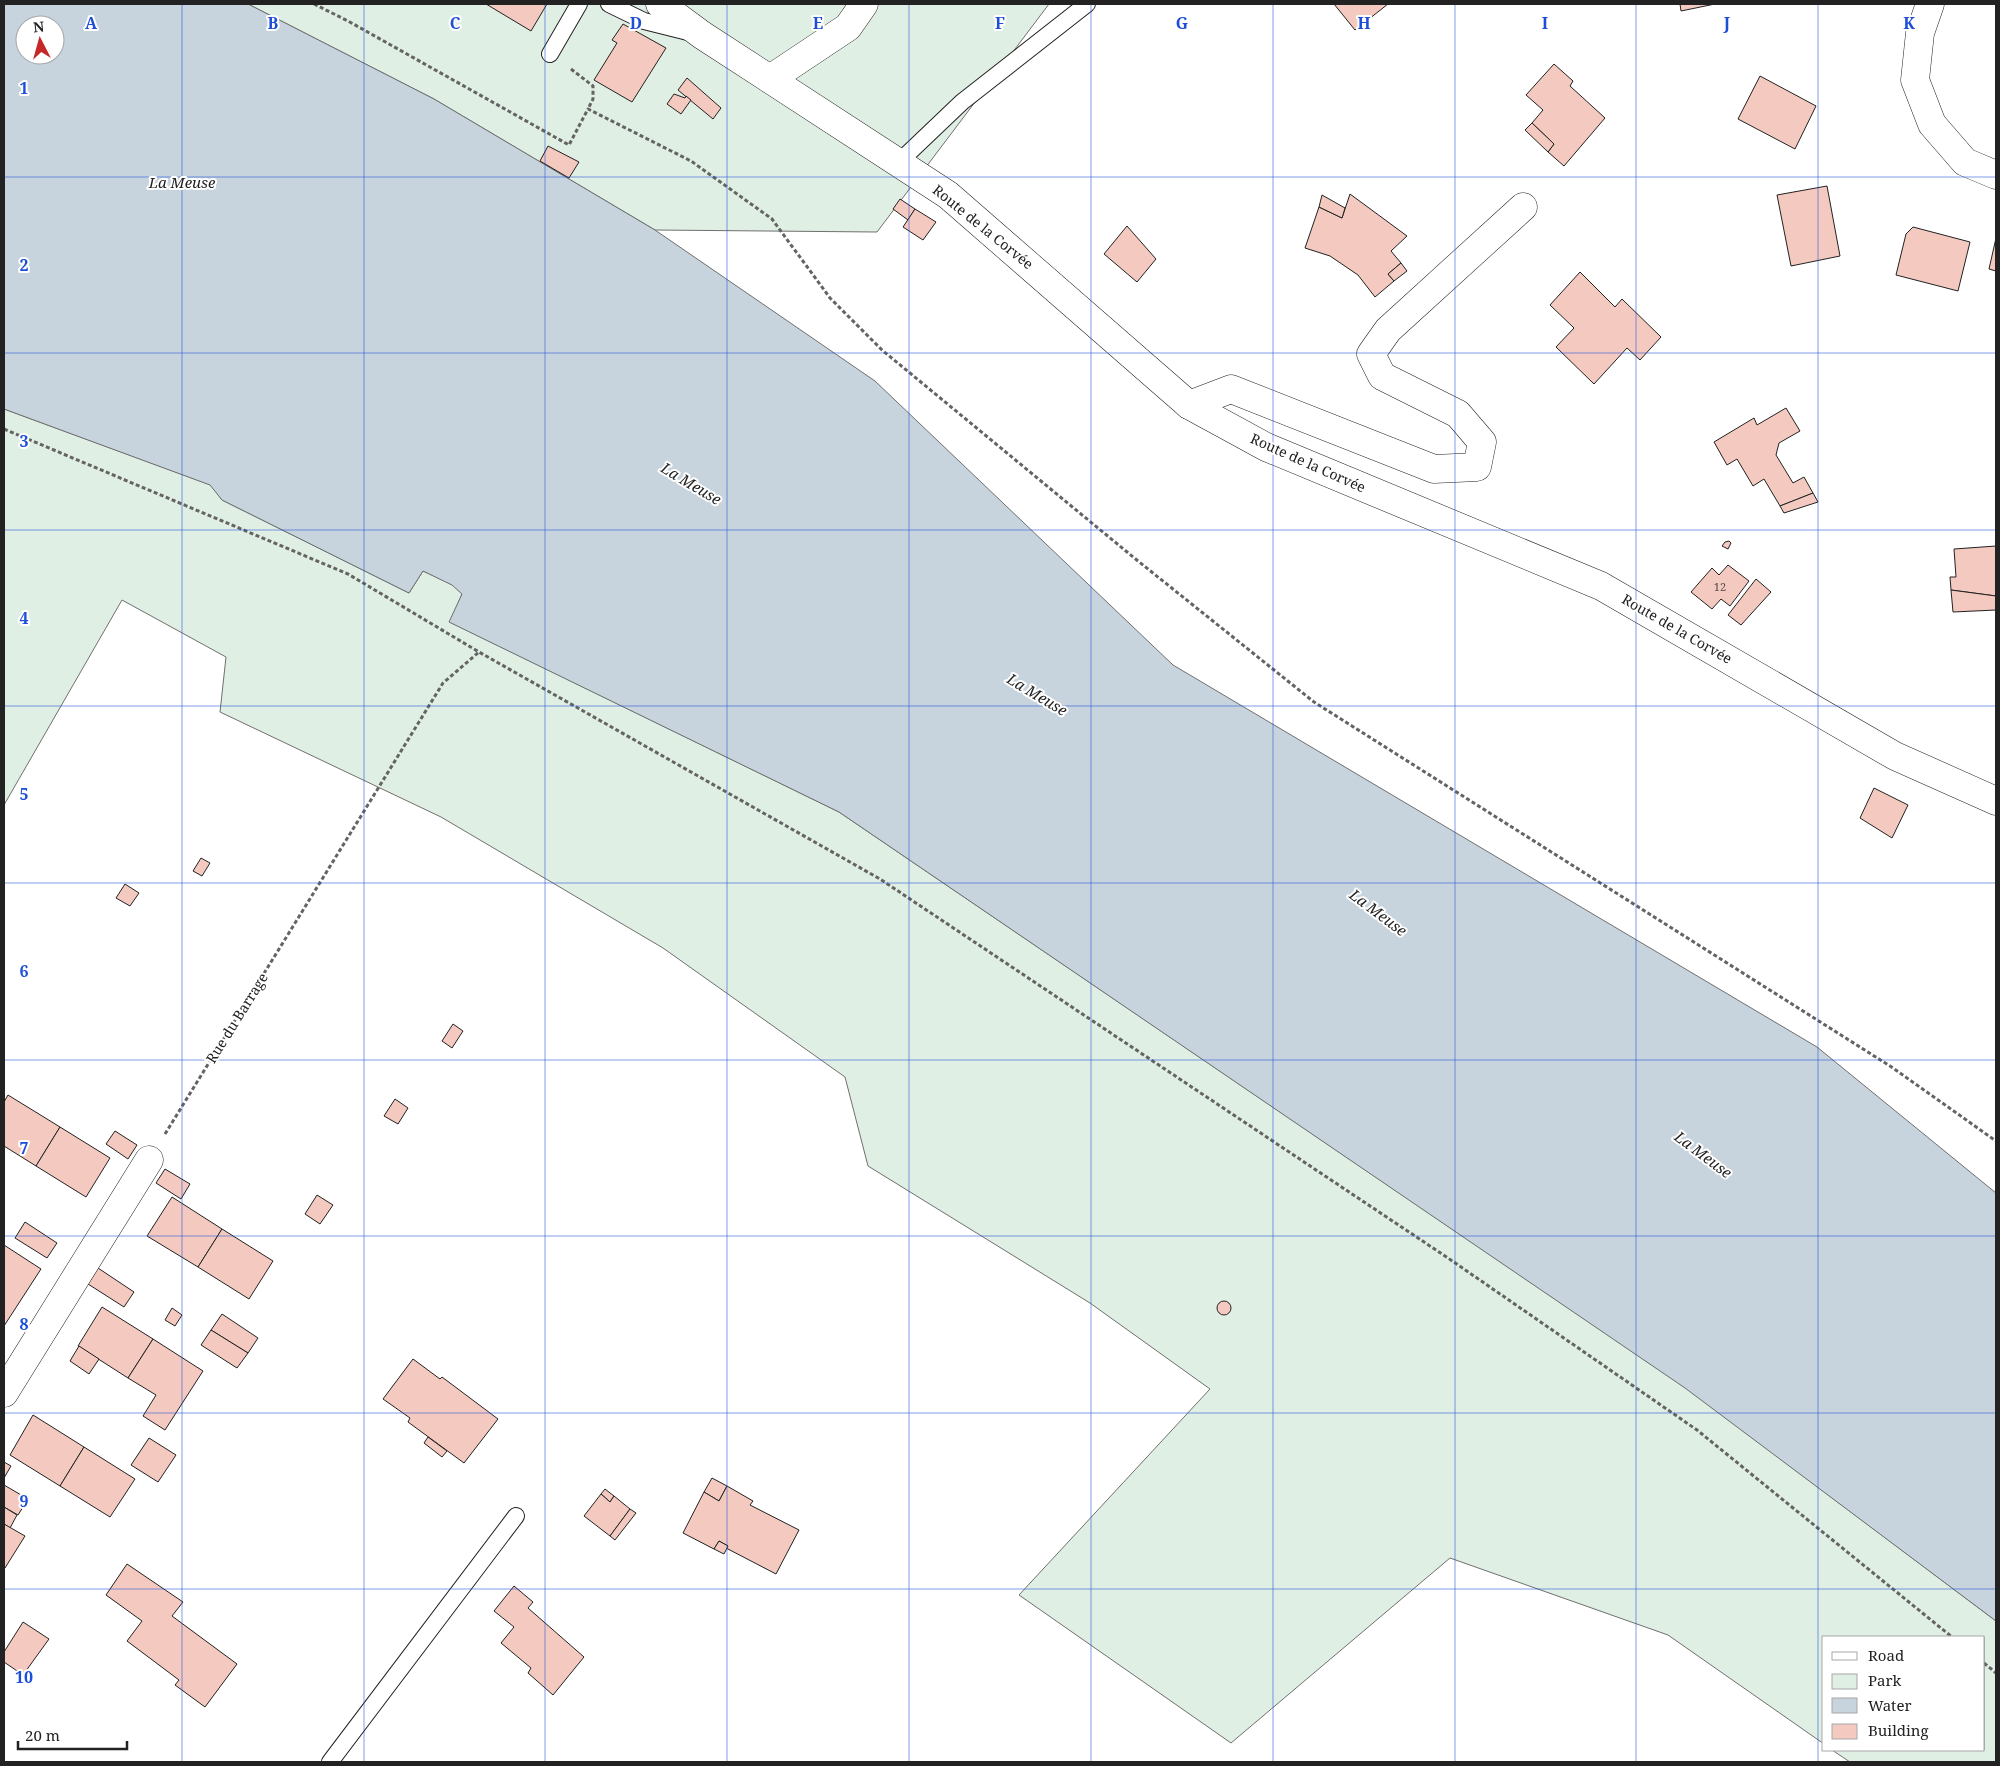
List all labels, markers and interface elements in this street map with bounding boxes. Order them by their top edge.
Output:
text: A [85,12,98,34]
text: B [268,12,279,34]
text: C [450,12,461,34]
text: D [630,12,642,34]
text: E [813,12,823,34]
text: F [995,12,1005,34]
text: G [1176,12,1188,34]
text: H [1357,12,1371,34]
text: I [1542,12,1548,34]
text: J [1723,12,1731,34]
text: K [1903,12,1915,34]
north arrow [15,15,65,65]
text: N [32,17,45,37]
text: 1 [19,77,29,99]
water label: La Meuse [148,172,216,192]
street label: Route de la Corvée [929,180,1038,273]
text: 2 [19,254,29,276]
street label: Route de la Corvée [1248,429,1369,496]
text: 3 [19,430,29,452]
water label: La Meuse [657,457,726,509]
house number: 12 [1714,579,1726,594]
street label: Route de la Corvée [1619,589,1736,668]
text: 4 [19,607,29,629]
water label: La Meuse [1003,668,1072,720]
text: 5 [19,783,29,805]
water label: La Meuse [1345,884,1412,941]
text: 6 [19,960,29,982]
street label: Rue du Barrage [201,969,272,1067]
water label: La Meuse [1670,1126,1737,1183]
text: 7 [19,1137,29,1159]
text: 8 [19,1313,29,1335]
text: 9 [19,1490,29,1512]
legend [1822,1636,1985,1751]
text: Road [1868,1645,1904,1665]
text: 10 [15,1666,33,1688]
text: Park [1868,1670,1902,1690]
text: Water [1868,1695,1911,1715]
scale bar [18,1718,126,1750]
text: Building [1868,1720,1929,1740]
text: 20 m [25,1725,60,1745]

